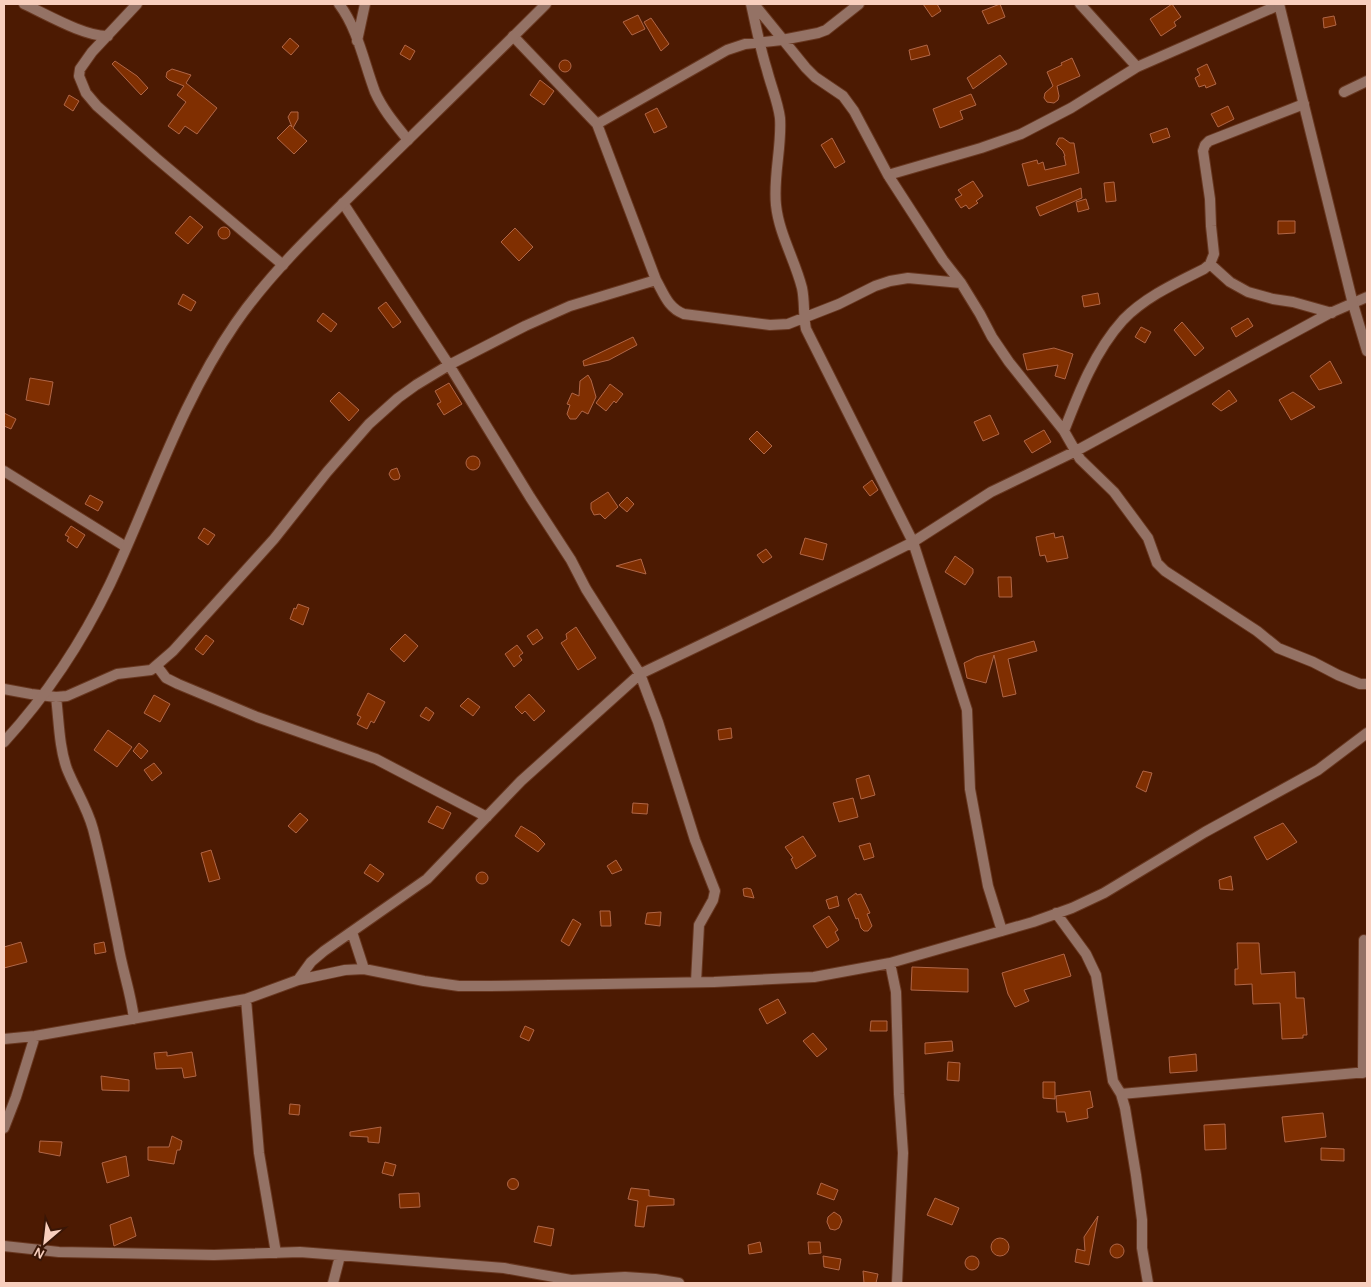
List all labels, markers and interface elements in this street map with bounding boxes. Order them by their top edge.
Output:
north arrow [20,1217,70,1267]
text: N [31,1243,48,1263]

